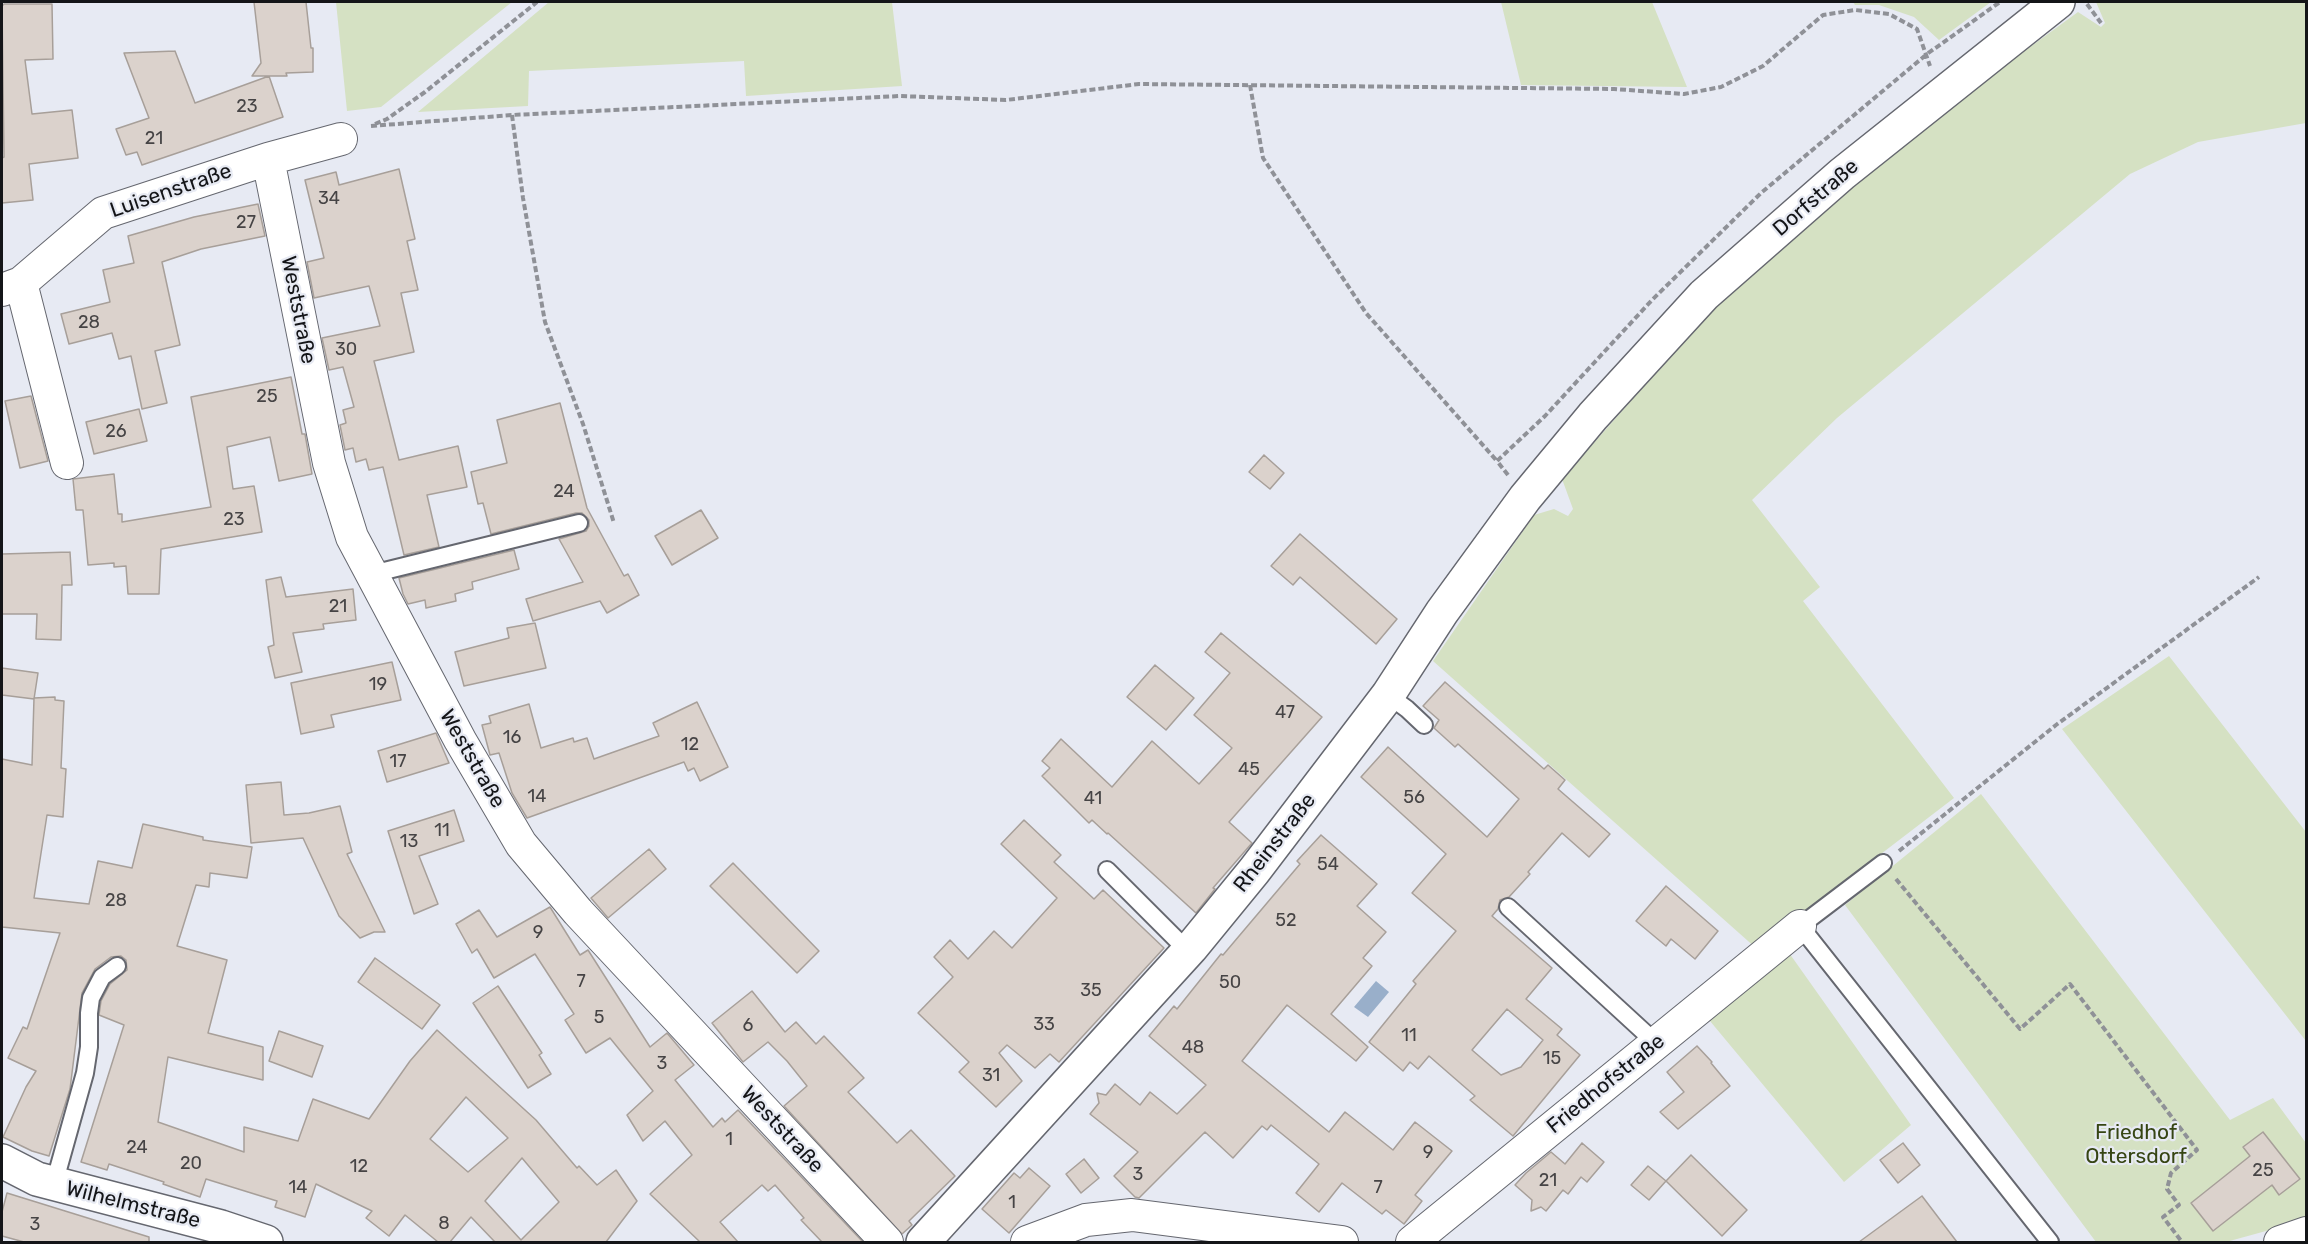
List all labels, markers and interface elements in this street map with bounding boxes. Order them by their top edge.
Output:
house number: 23 [236,96,258,118]
house number: 21 [145,128,163,150]
street label: Dorfstraße [1768,154,1864,242]
street label: Luisenstraße [107,158,235,224]
house number: 34 [318,188,340,210]
house number: 27 [236,212,256,234]
street label: Weststraße [275,254,321,366]
house number: 28 [78,312,100,334]
house number: 30 [335,339,357,361]
house number: 25 [256,386,278,408]
house number: 26 [105,421,127,443]
house number: 24 [553,481,575,503]
house number: 23 [223,509,245,531]
house number: 21 [329,596,347,618]
house number: 19 [369,674,387,696]
house number: 47 [1275,702,1295,724]
street label: Weststraße [434,705,510,813]
house number: 16 [503,727,521,749]
house number: 12 [681,734,699,756]
house number: 17 [390,751,406,773]
house number: 45 [1238,759,1260,781]
house number: 14 [528,786,546,808]
house number: 56 [1403,787,1425,809]
house number: 41 [1084,788,1102,810]
street label: Rheinstraße [1229,789,1321,897]
house number: 11 [434,820,450,842]
house number: 13 [400,831,418,853]
house number: 54 [1317,854,1339,876]
house number: 28 [105,890,127,912]
house number: 52 [1275,910,1297,932]
house number: 9 [533,922,543,944]
house number: 7 [576,971,586,993]
house number: 50 [1219,972,1241,994]
house number: 35 [1080,980,1102,1002]
house number: 5 [594,1007,604,1029]
house number: 33 [1033,1014,1055,1036]
house number: 6 [743,1015,753,1037]
house number: 11 [1401,1025,1417,1047]
street label: Friedhofstraße [1542,1029,1670,1139]
house number: 48 [1182,1037,1204,1059]
house number: 15 [1543,1048,1561,1070]
house number: 3 [657,1053,667,1075]
house number: 31 [982,1065,1000,1087]
street label: Weststraße [735,1081,829,1179]
park label: Friedhof Ottersdorf [2085,1120,2187,1170]
house number: 1 [725,1129,733,1151]
house number: 24 [126,1137,148,1159]
house number: 9 [1423,1142,1433,1164]
house number: 20 [180,1153,202,1175]
house number: 12 [350,1156,368,1178]
house number: 25 [2252,1160,2274,1182]
house number: 3 [1133,1164,1143,1186]
house number: 21 [1539,1170,1557,1192]
street label: Wilhelmstraße [63,1176,203,1234]
house number: 14 [289,1177,307,1199]
house number: 7 [1373,1177,1383,1199]
house number: 1 [1008,1192,1016,1214]
house number: 8 [438,1213,450,1235]
house number: 3 [30,1214,40,1236]

